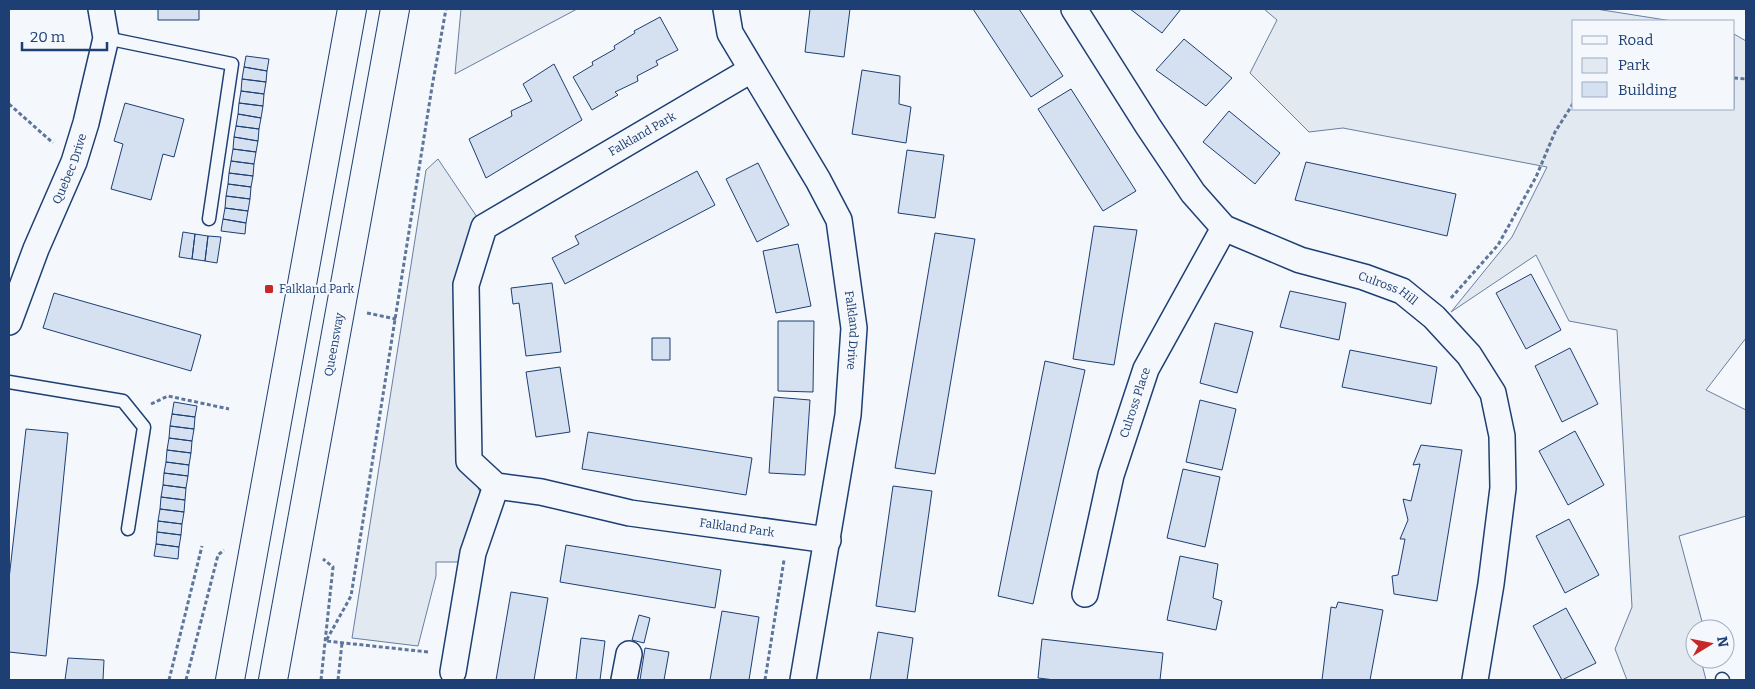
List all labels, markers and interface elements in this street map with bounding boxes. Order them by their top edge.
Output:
scale bar [22,20,108,52]
legend [1572,20,1735,110]
text: 20 m [30,28,66,46]
text: Road [1618,31,1653,49]
text: Park [1618,56,1650,74]
text: Building [1618,81,1677,99]
street label: Falkland Park [606,109,678,159]
street label: Quebec Drive [50,132,89,206]
street label: Culross Hill [1357,269,1421,308]
place label: Falkland Park [279,282,354,296]
marker: Falkland Park [263,283,275,295]
street label: Falkland Drive [842,290,861,370]
street label: Queensway [321,311,347,378]
street label: Culross Place [1117,366,1153,440]
street label: Falkland Park [699,516,775,540]
north arrow [1685,619,1735,669]
text: N [1713,635,1732,649]

